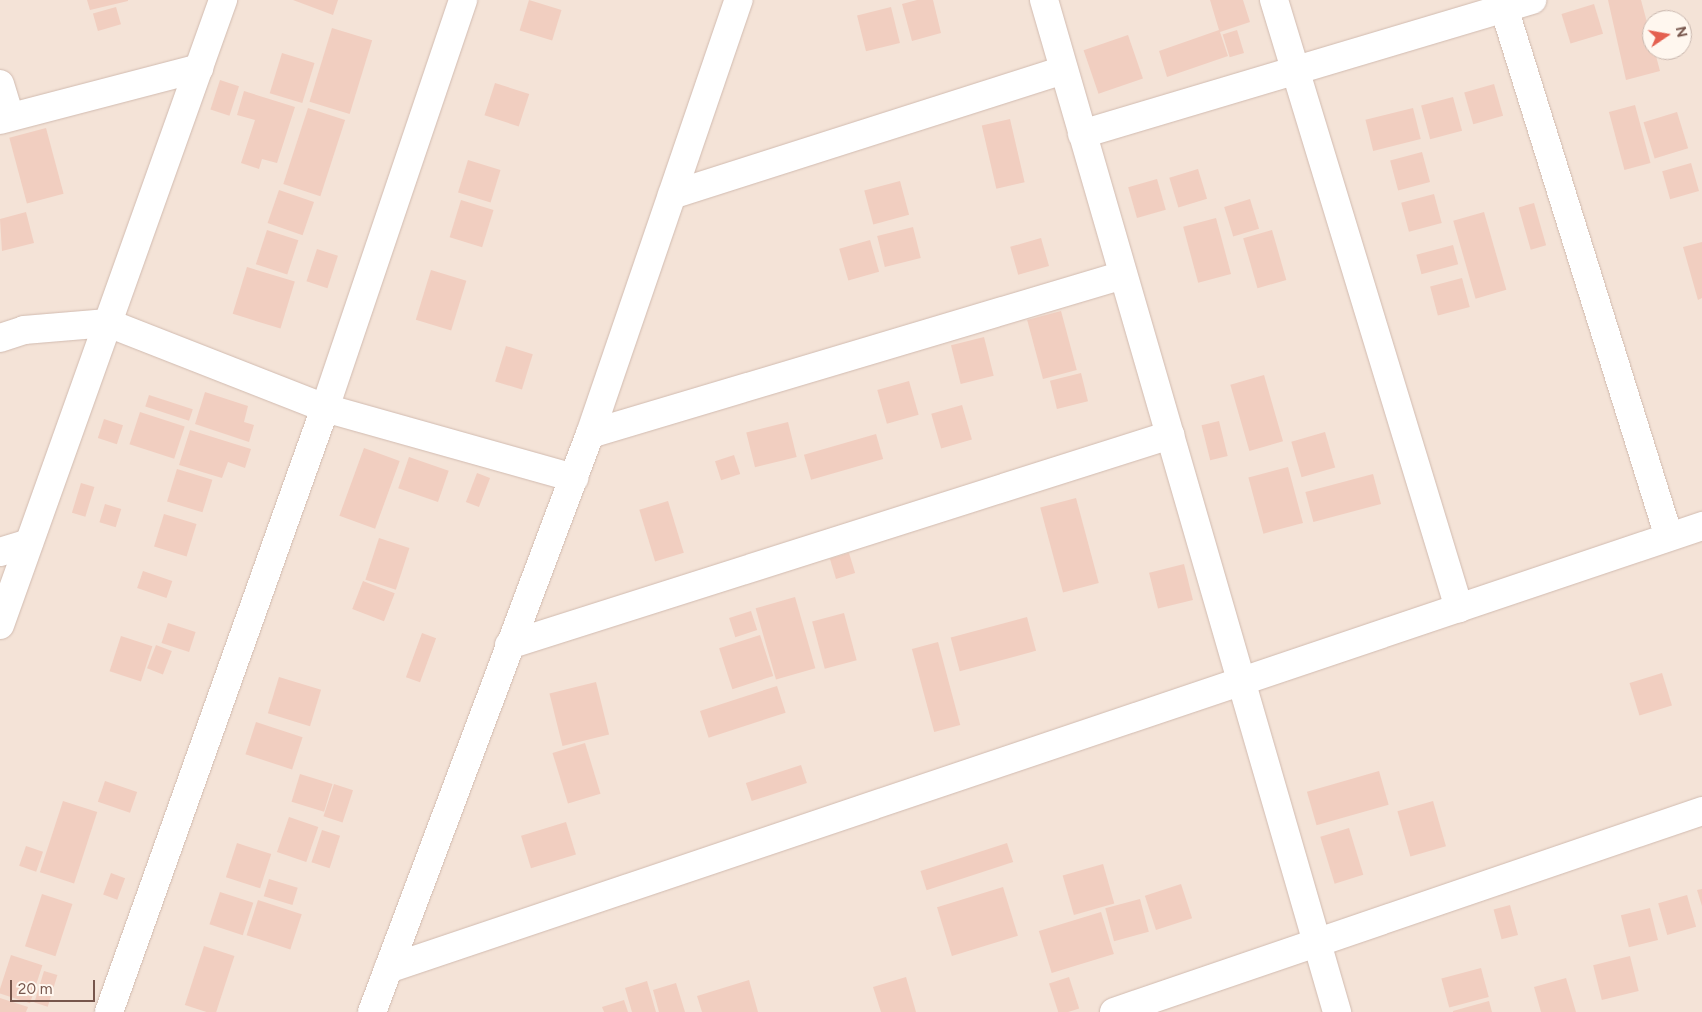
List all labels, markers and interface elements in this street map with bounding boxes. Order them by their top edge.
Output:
north arrow [1642,10,1692,60]
text: N [1672,25,1691,39]
scale bar [12,970,98,1002]
text: 20 m [18,980,52,998]

